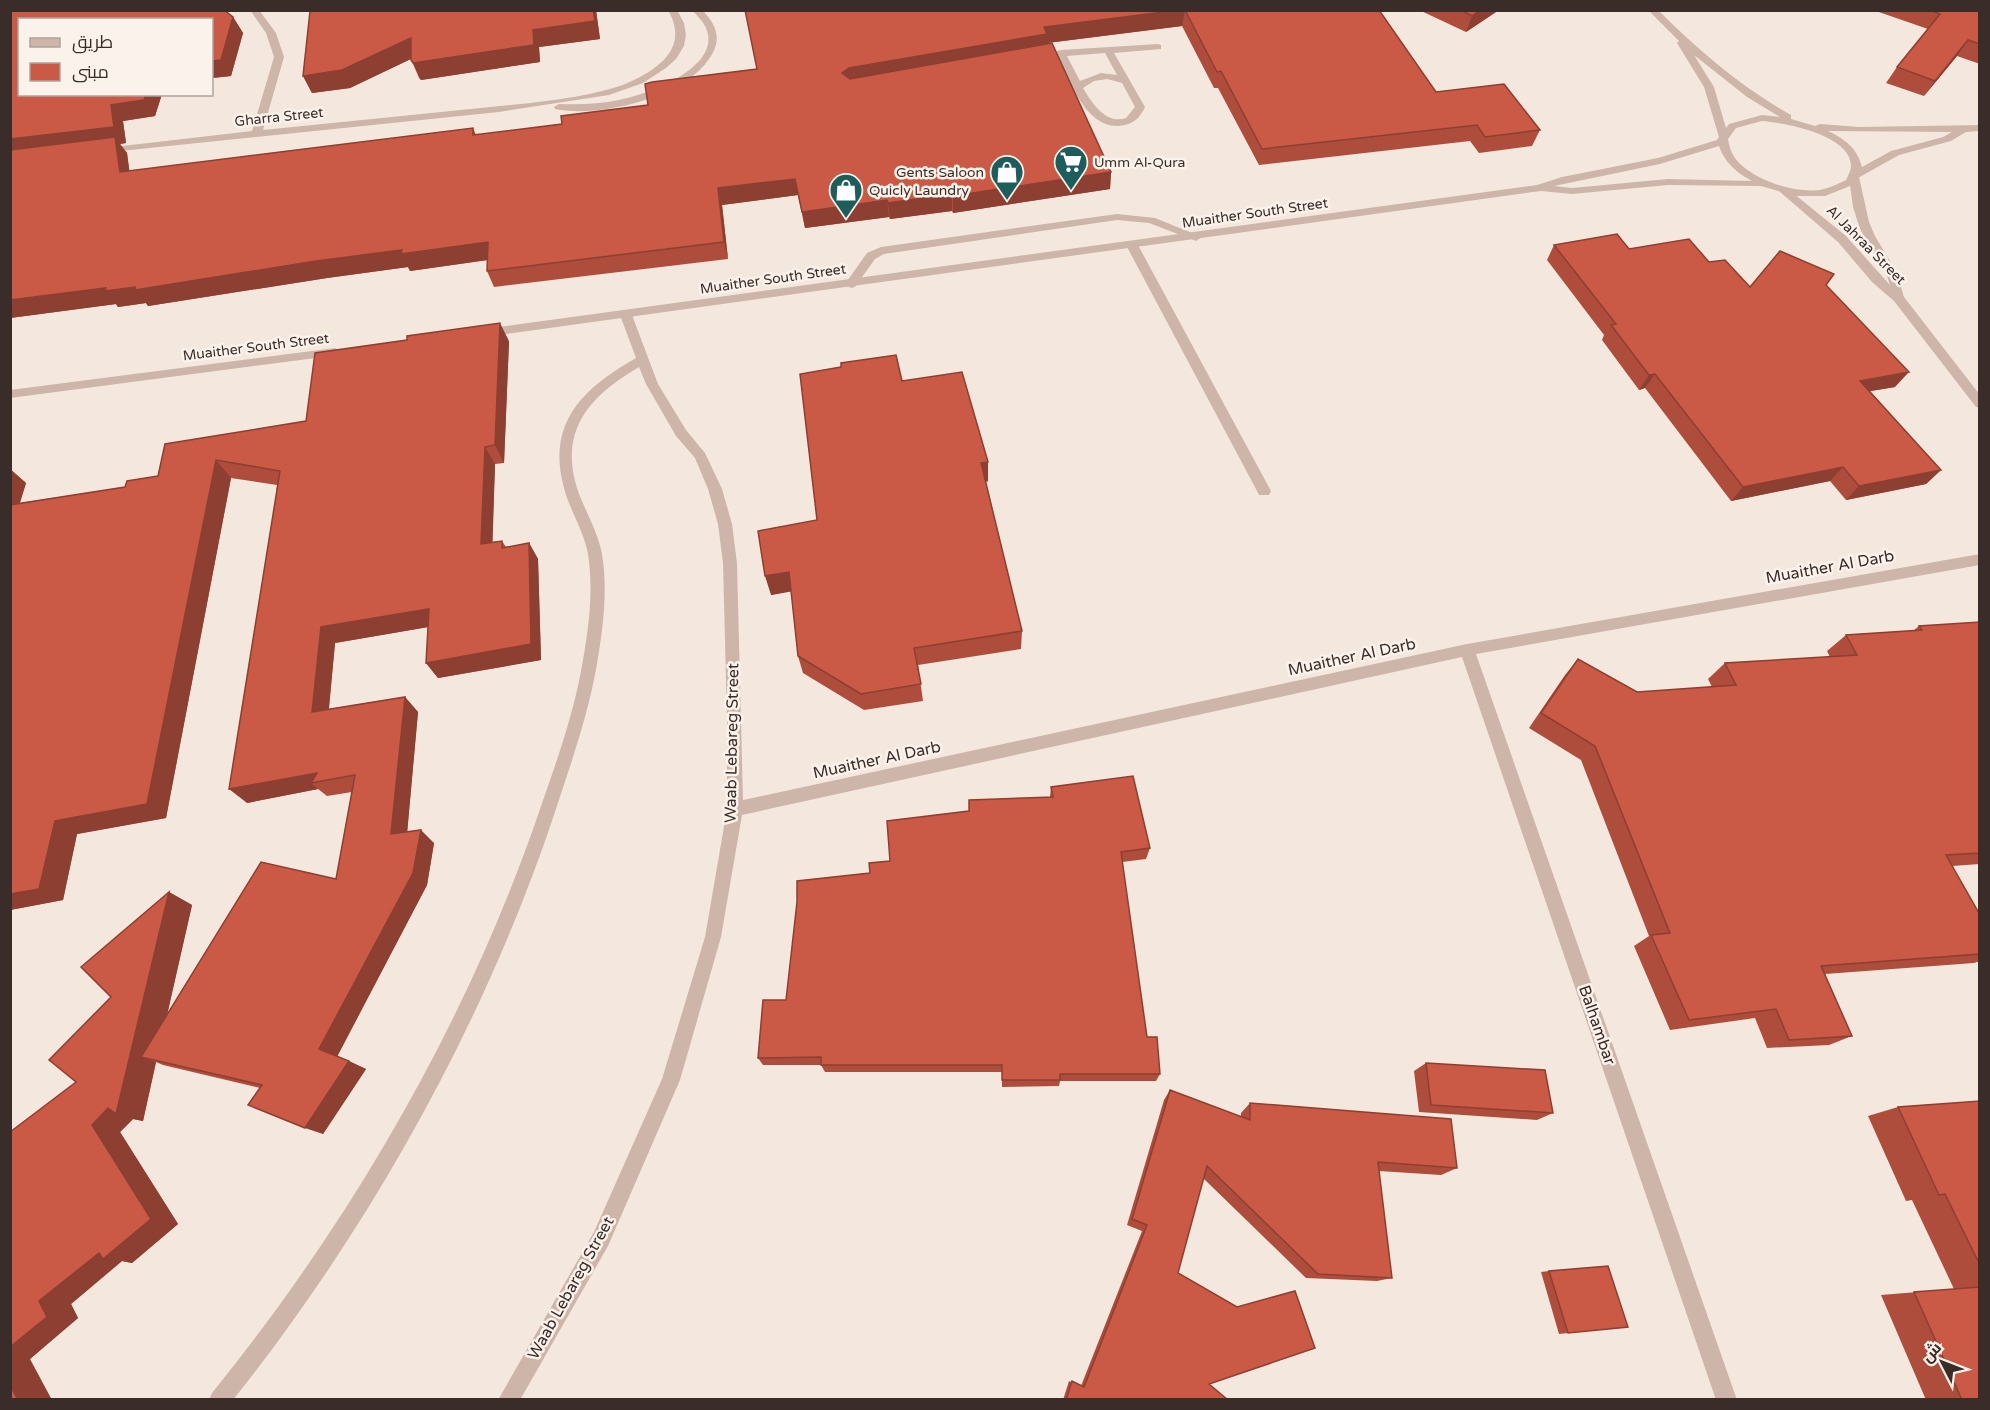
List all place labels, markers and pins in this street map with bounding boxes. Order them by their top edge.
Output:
supermarket icon: Umm Al-Qura [1053,144,1089,191]
shop icon: Gents Saloon [989,154,1025,201]
place label: Umm Al-Qura [1094,154,1185,171]
place label: Gents Saloon [896,164,984,181]
shop icon: Quicly Laundry [828,172,864,219]
place label: Quicly Laundry [869,182,969,199]

